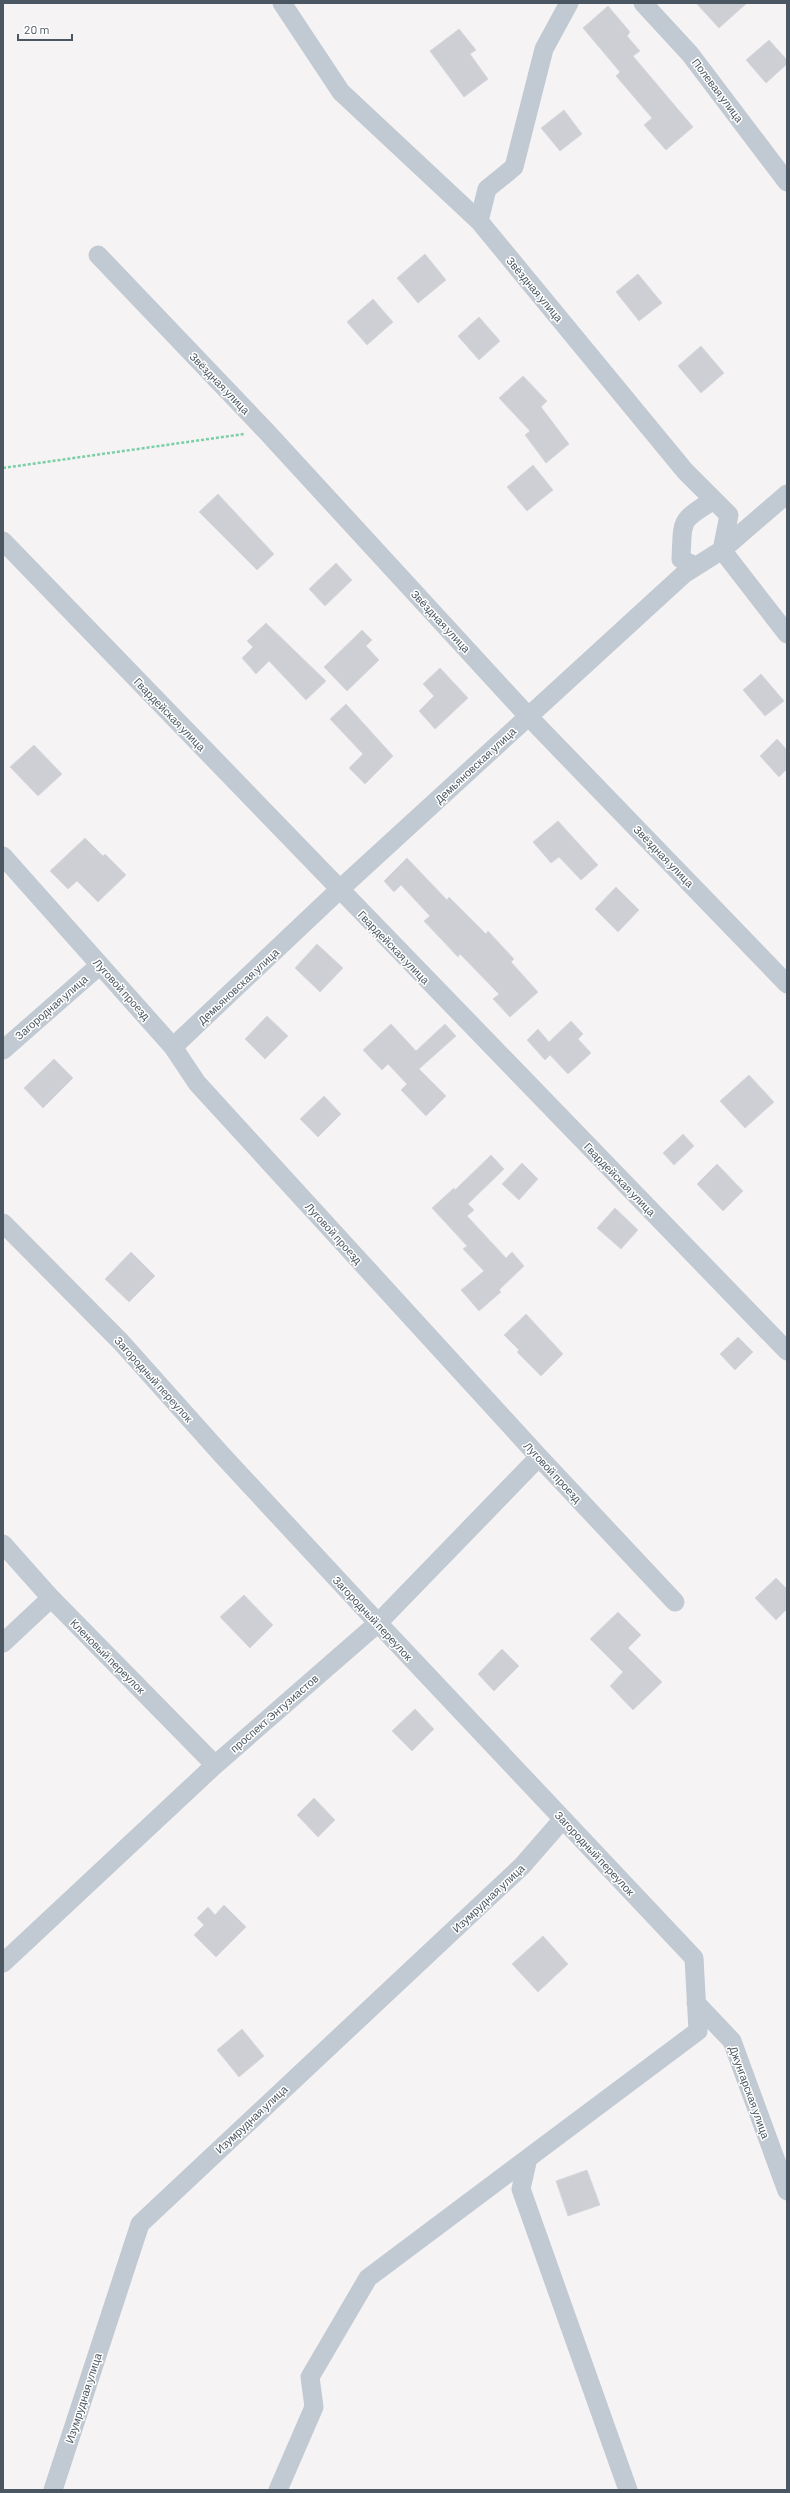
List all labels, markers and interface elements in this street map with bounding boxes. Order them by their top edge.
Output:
scale bar [18,16,72,42]
text: 20 m [24,22,50,36]
street label: Полевая улица [690,56,747,125]
street label: Звёздная улица [504,254,566,325]
street label: Звёздная улица [187,350,253,417]
street label: Звёздная улица [409,587,474,655]
street label: Гвардейская улица [132,675,209,754]
street label: Демьяновская улица [432,724,519,806]
street label: Звёздная улица [631,823,697,890]
street label: Гвардейская улица [356,908,433,987]
street label: Демьяновская улица [195,945,282,1027]
street label: Луговой проезд [91,956,153,1023]
street label: Загородная улица [12,971,91,1042]
street label: Гвардейская улица [582,1140,659,1219]
street label: Луговой проезд [303,1200,365,1267]
street label: Загородный переулок [112,1334,196,1424]
street label: Луговой проезд [522,1439,585,1505]
street label: Загородный переулок [331,1573,415,1663]
street label: Кленовый переулок [68,1616,148,1696]
street label: проспект Энтузиастов [227,1671,321,1755]
street label: Загородный переулок [553,1808,637,1898]
street label: Изумрудная улица [449,1861,527,1935]
street label: Джунгарская улица [727,2044,773,2141]
street label: Изумрудная улица [212,2082,290,2156]
street label: Изумрудная улица [62,2351,104,2445]

